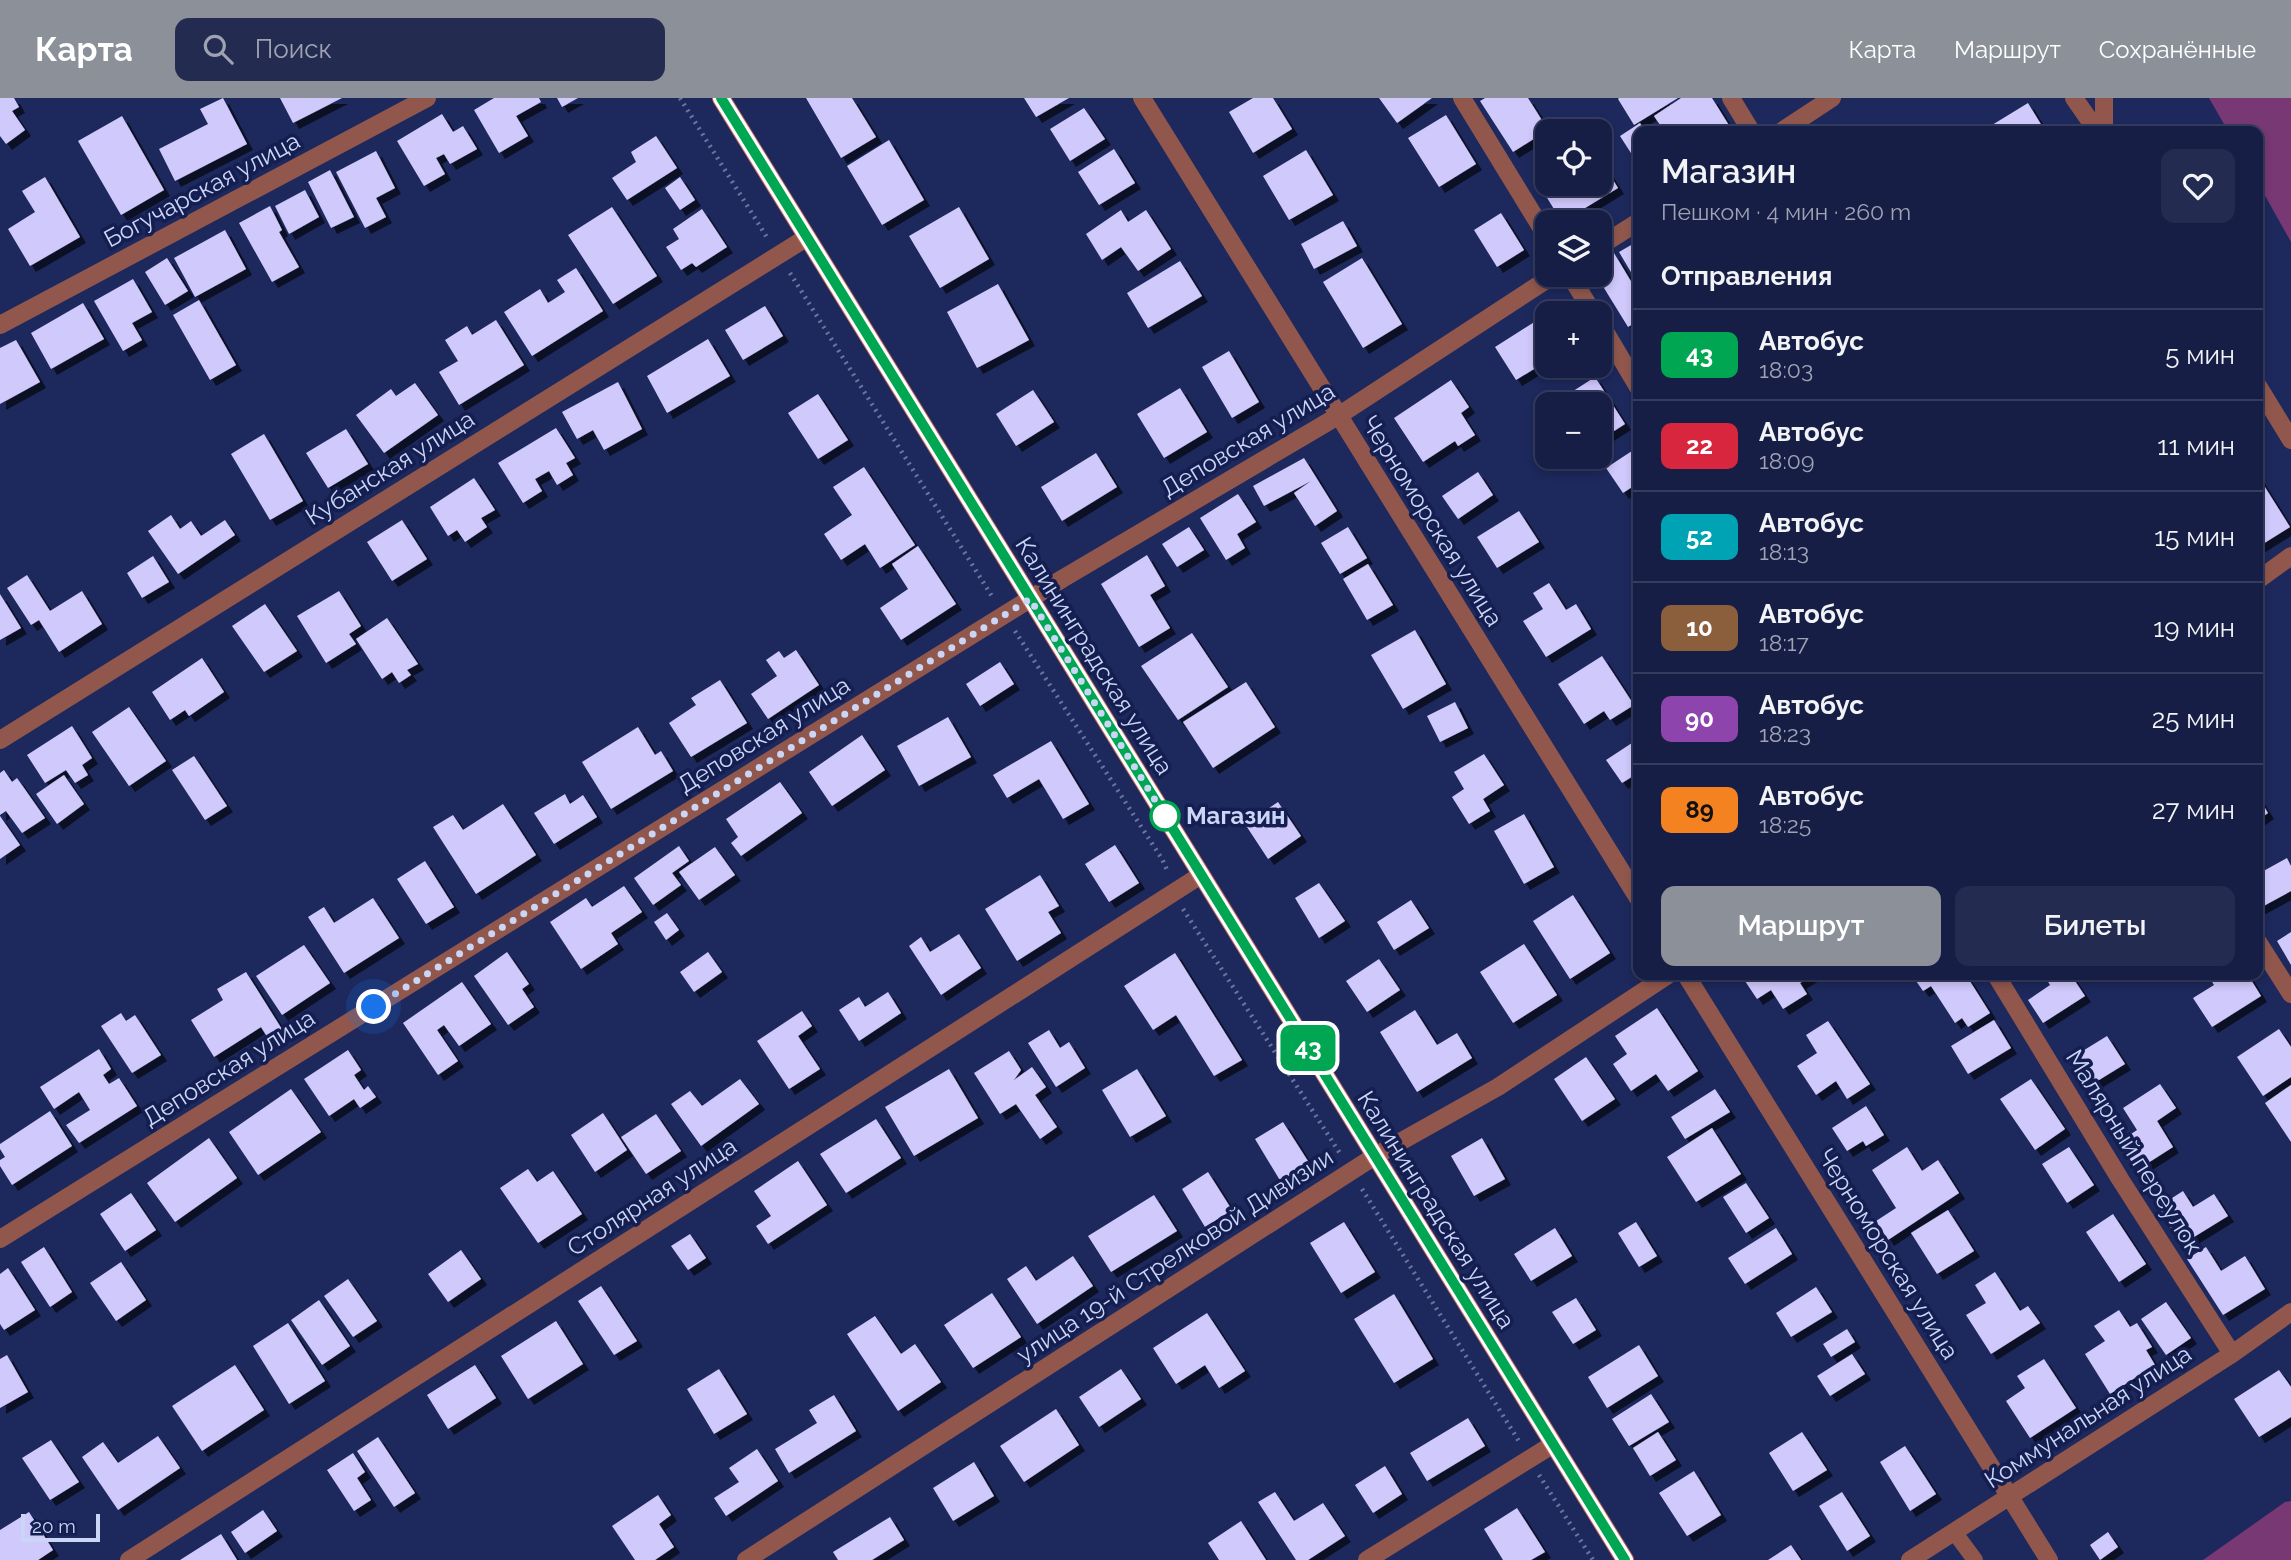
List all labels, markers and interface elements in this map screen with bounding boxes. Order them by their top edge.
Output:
search box [175,18,665,81]
text: Карта [35,30,133,69]
icon: search [199,30,237,68]
text: Поиск [255,34,332,64]
text: Карта [1848,35,1916,64]
text: Маршрут [1954,35,2061,64]
text: Сохранённые [2099,35,2256,64]
map controls [1535,119,1612,469]
button: locate [1535,119,1612,196]
street label: Богучарская улица [99,126,305,253]
button: heart [2161,149,2235,223]
text: Магазин [1661,152,1796,191]
text: Пешком · 4 мин · 260 m [1661,198,1911,225]
button: layers [1535,210,1612,287]
text: Отправления [1661,261,1832,291]
button: + [1535,301,1612,378]
text: Автобус [1759,326,1864,356]
text: 43 [1686,340,1713,369]
text: 5 мин [2165,340,2235,370]
text: 18:03 [1759,356,1813,383]
street label: Деповская улица [1156,376,1340,503]
button: − [1535,392,1612,469]
street label: Кубанская улица [300,404,479,531]
street label: Черноморская улица [1356,410,1509,631]
text: Автобус [1759,417,1864,447]
text: 22 [1686,431,1713,460]
text: 11 мин [2157,431,2235,461]
text: 18:09 [1759,447,1814,474]
text: Автобус [1759,508,1864,538]
text: 52 [1686,522,1713,551]
text: 15 мин [2154,522,2235,552]
street label: Калининградская улица [1009,532,1179,780]
text: 18:13 [1759,538,1809,565]
text: Автобус [1759,599,1864,629]
text: 10 [1686,613,1713,642]
text: 19 мин [2153,613,2235,643]
text: 18:17 [1759,629,1809,656]
street label: Деповская улица [672,670,855,799]
text: Автобус [1759,690,1864,720]
text: 90 [1685,704,1714,733]
text: 25 мин [2152,704,2235,734]
text: 18:23 [1759,720,1811,747]
text: Автобус [1759,781,1864,811]
text: 89 [1685,795,1714,824]
text: 27 мин [2152,795,2235,825]
marker: Магазин [1150,801,1180,831]
place label: Магазин [1186,801,1285,830]
text: 18:25 [1759,811,1811,838]
button: Маршрут [1661,886,1941,966]
button: Билеты [1955,886,2235,966]
your location [356,989,391,1024]
street label: Деповская улица [137,1003,320,1132]
line badge: 43 [1276,1025,1340,1071]
text: 43 [1294,1033,1322,1062]
street label: Малярный переулок [2060,1044,2209,1259]
street label: Калининградская улица [1351,1086,1521,1334]
street label: Столярная улица [562,1131,742,1262]
street label: улица 19-й Стрелковой Дивизии [1011,1142,1339,1369]
street label: Черноморская улица [1812,1143,1965,1364]
street label: Коммунальная улица [1979,1339,2197,1494]
scale bar [21,1511,100,1543]
text: 20 m [32,1515,76,1537]

